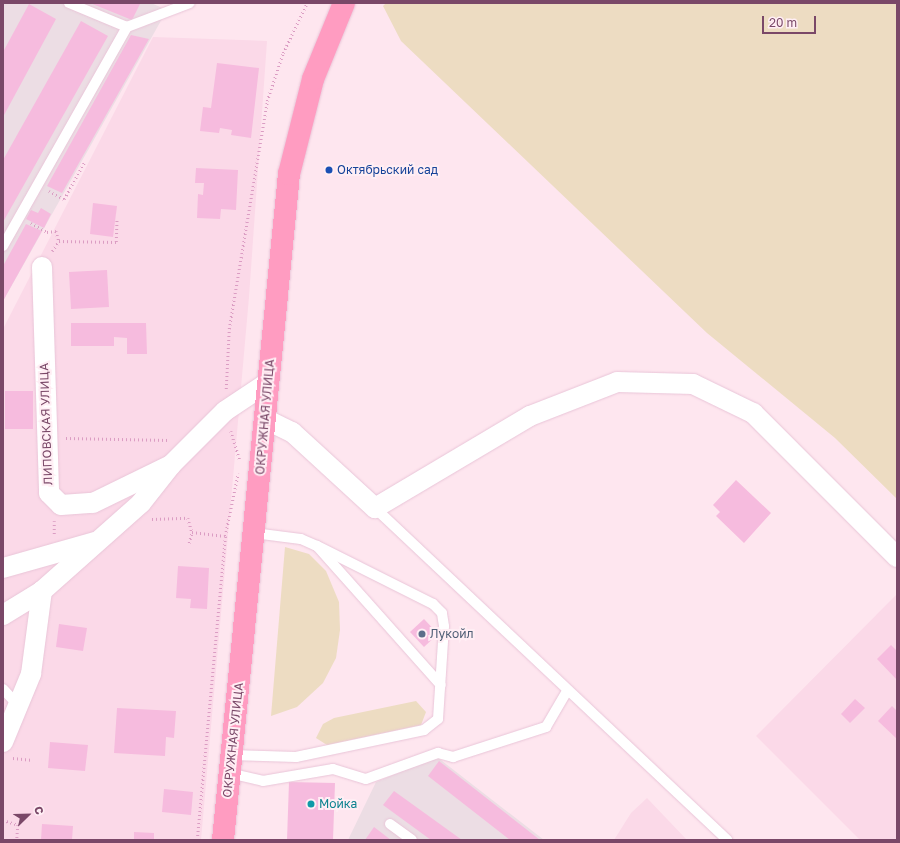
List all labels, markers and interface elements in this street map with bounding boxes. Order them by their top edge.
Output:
scale bar [764,8,818,34]
text: 20 m [769,15,797,30]
place label: Октябрьский сад [337,163,438,177]
marker: Октябрьский сад [324,165,334,175]
street label: ОКРУЖНАЯ УЛИЦА [253,359,277,475]
street label: ЛИПОВСКАЯ УЛИЦА [37,363,55,485]
place label: Лукойл [430,627,473,641]
marker: Лукойл [417,629,427,639]
street label: ОКРУЖНАЯ УЛИЦА [220,682,246,798]
north arrow [8,795,48,835]
place label: Мойка [319,797,357,811]
marker: Мойка [306,799,316,809]
text: С [32,804,47,816]

